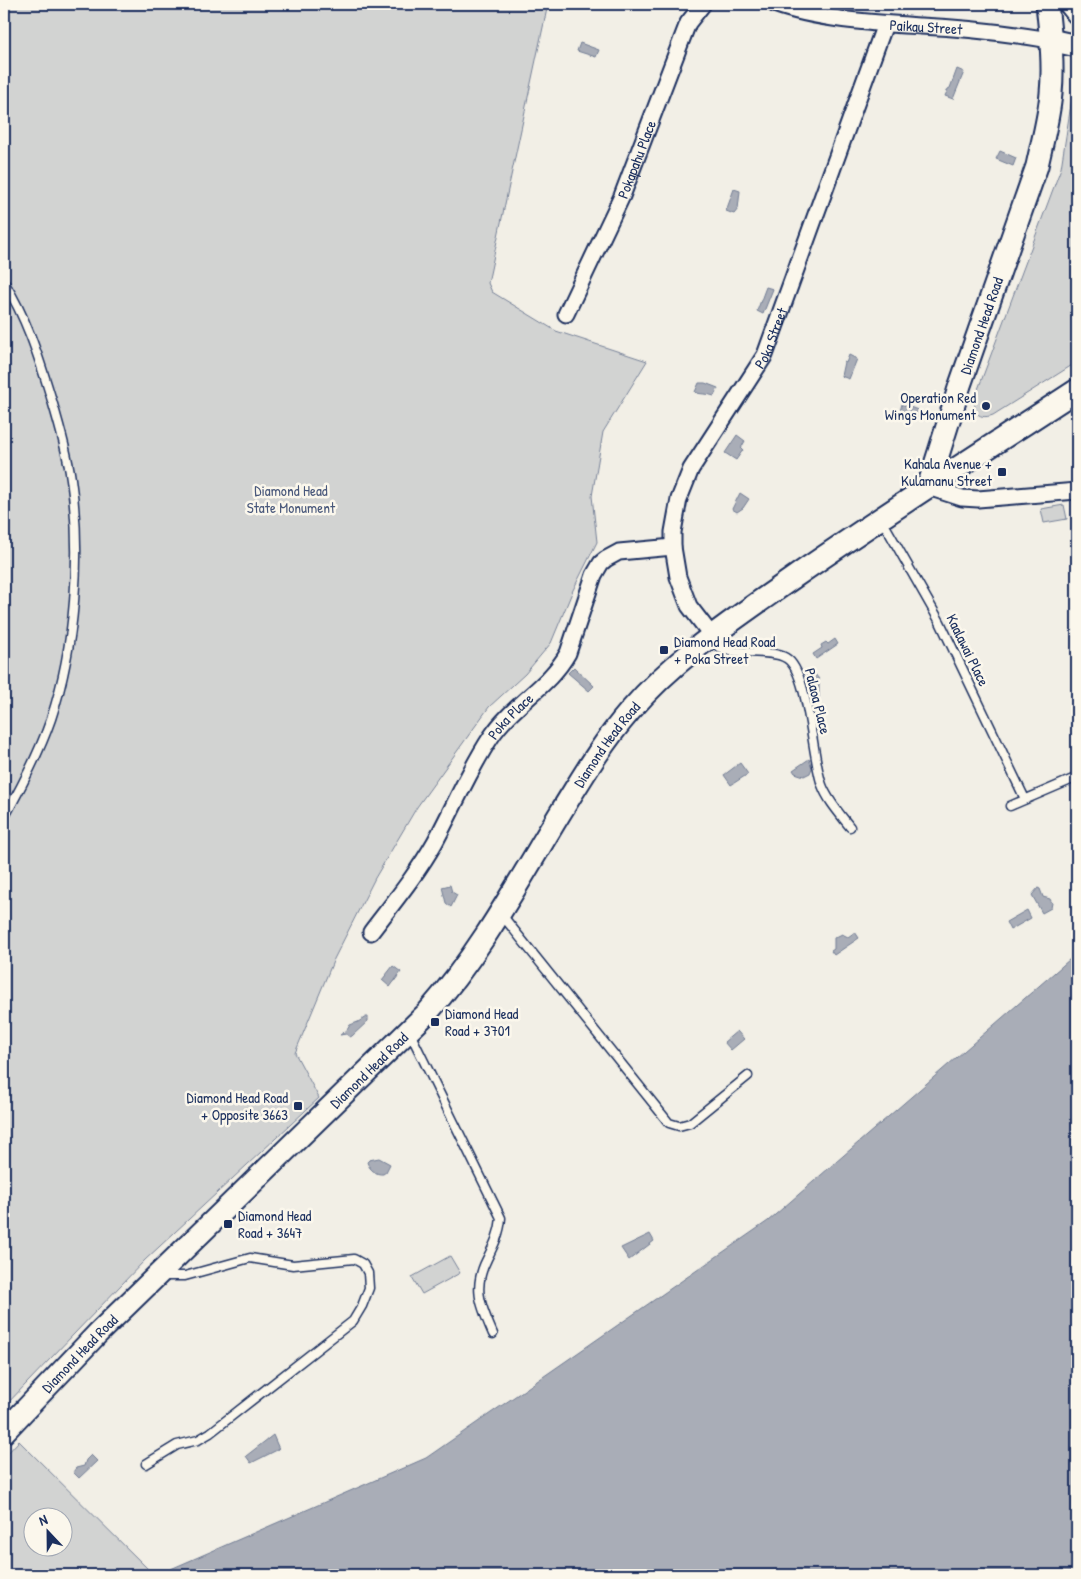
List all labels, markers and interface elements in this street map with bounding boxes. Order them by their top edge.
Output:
street label: Paikau Street [889,13,964,39]
street label: Pokapahu Place [612,117,661,201]
street label: Diamond Head Road [954,274,1008,377]
street label: Poka Street [749,304,792,372]
place label: Operation Red Wings Monument [885,387,977,425]
marker: Operation Red Wings Monument [980,400,992,412]
place label: Kahala Avenue + Kulamanu Street [901,453,993,491]
marker: Kahala Avenue + Kulamanu Street [996,466,1008,478]
park label: Diamond Head State Monument [247,480,336,518]
street label: Kaalawai Place [941,610,995,690]
place label: Diamond Head Road + Poka Street [674,631,776,669]
marker: Diamond Head Road + Poka Street [658,644,670,656]
street label: Palaoa Place [800,666,836,736]
street label: Poka Place [482,688,537,743]
street label: Diamond Head Road [568,696,644,791]
place label: Diamond Head Road + 3701 [445,1003,519,1041]
marker: Diamond Head Road + 3701 [429,1016,441,1028]
street label: Diamond Head Road [325,1027,412,1113]
place label: Diamond Head Road + Opposite 3663 [187,1087,288,1125]
marker: Diamond Head Road + Opposite 3663 [292,1100,304,1112]
place label: Diamond Head Road + 3647 [238,1205,312,1243]
marker: Diamond Head Road + 3647 [222,1218,234,1230]
street label: Diamond Head Road [36,1309,122,1397]
north arrow [22,1506,72,1556]
text: N [36,1509,50,1530]

